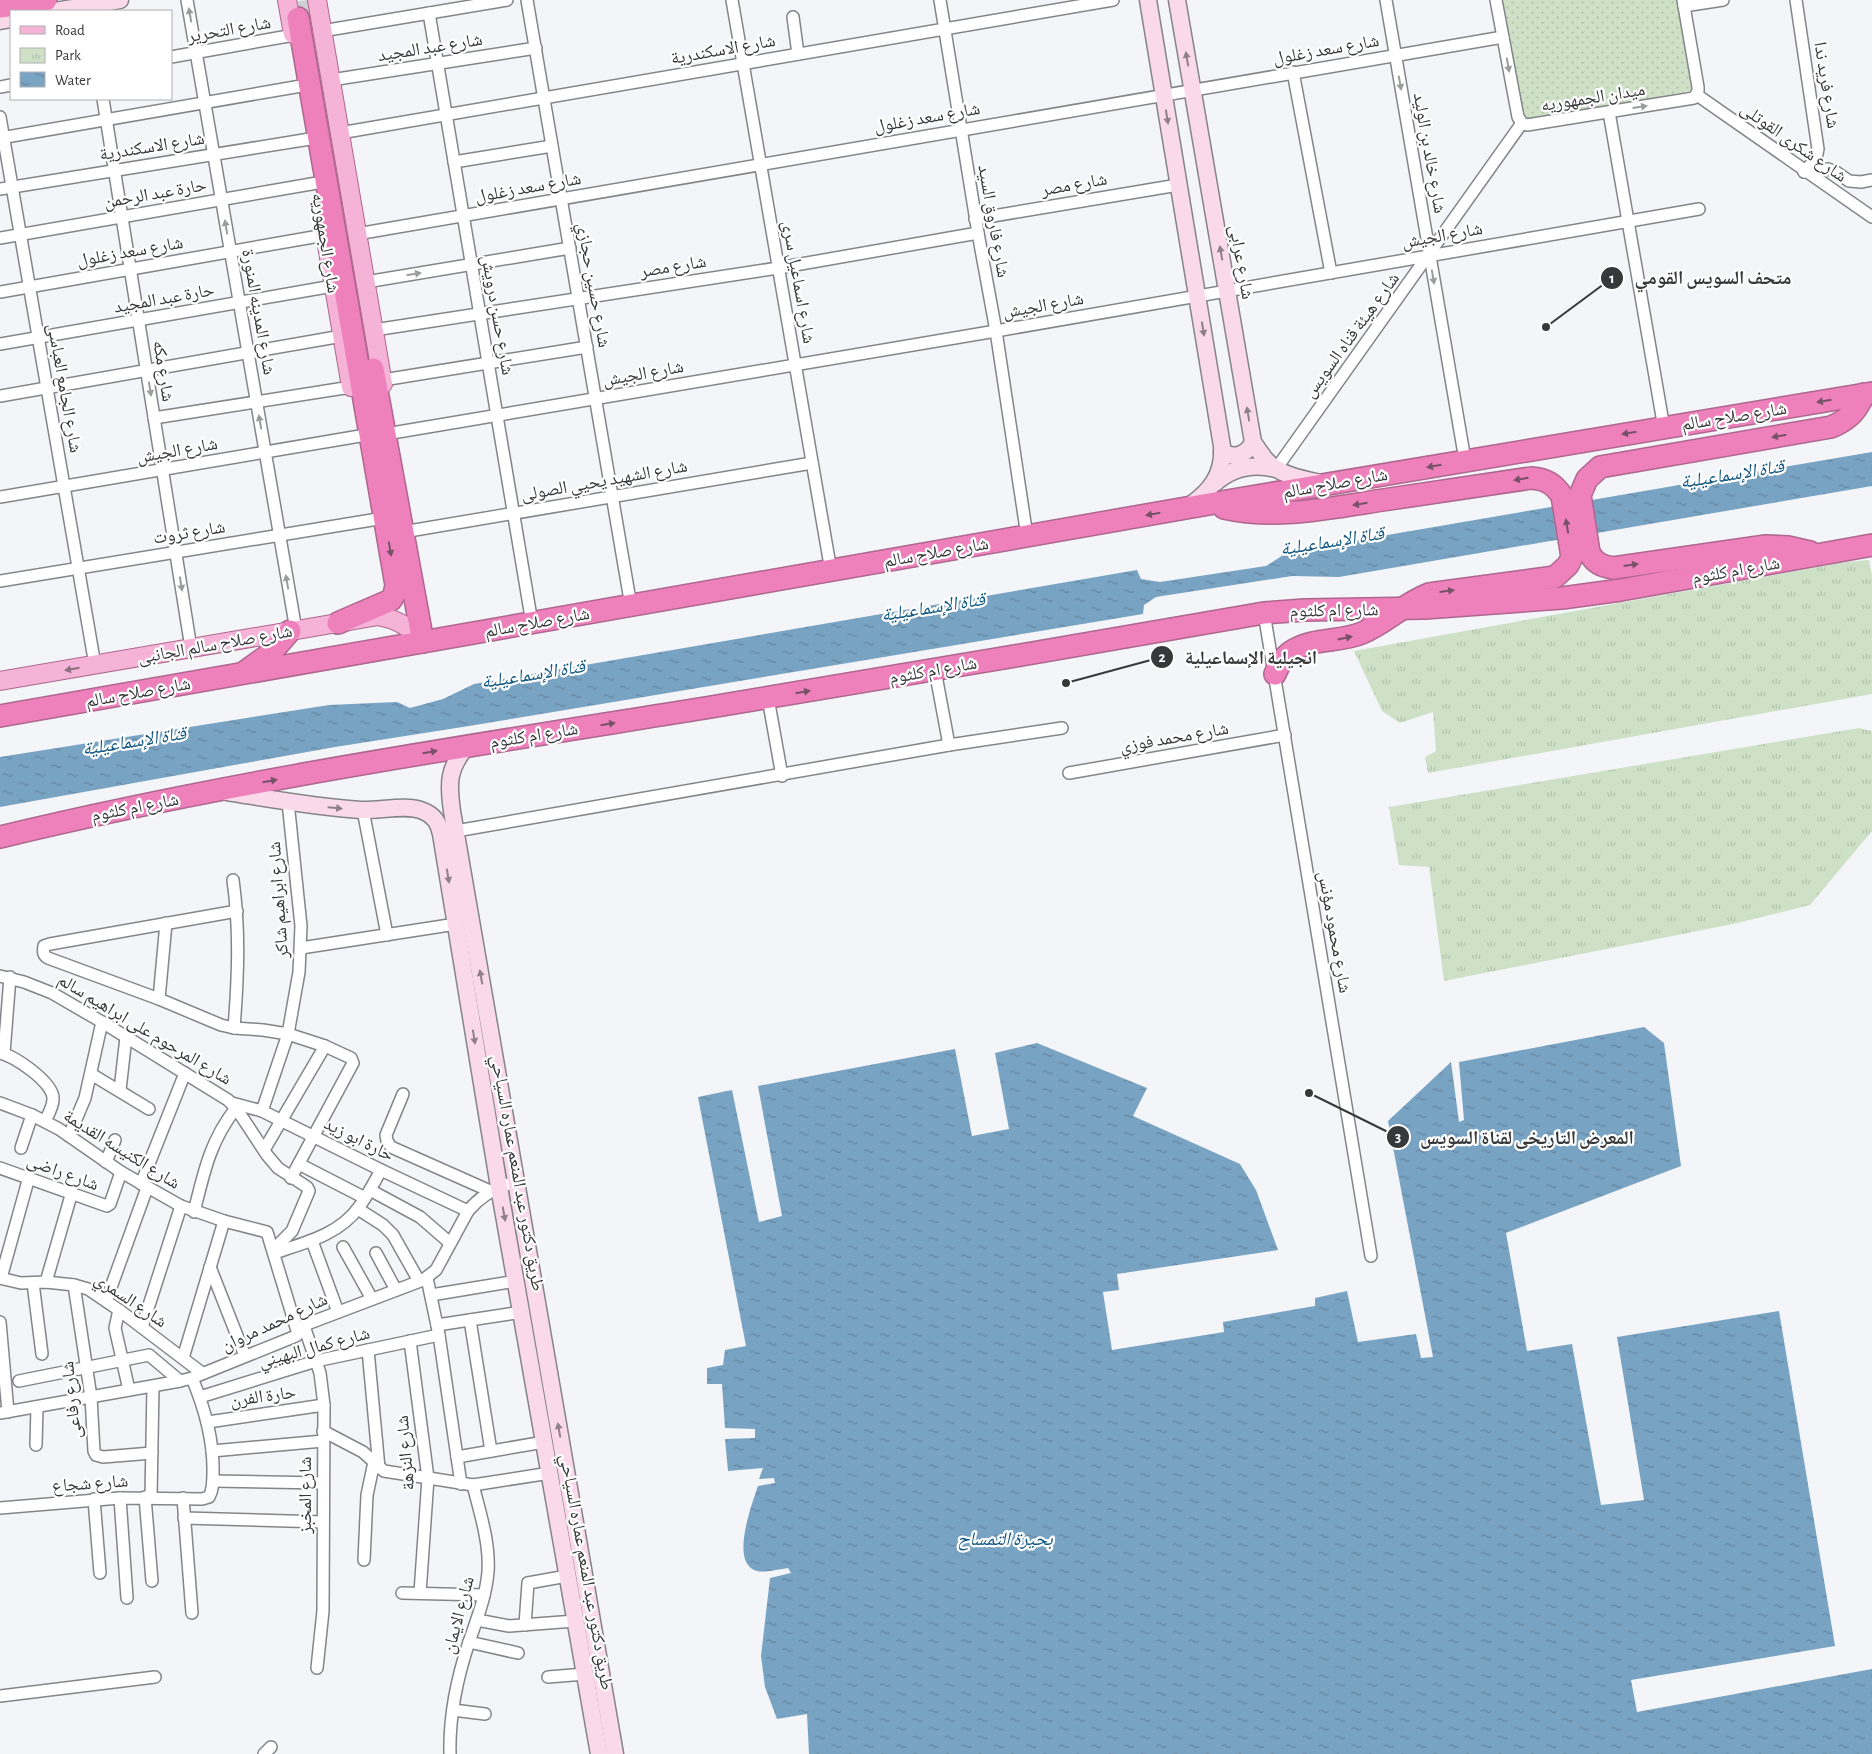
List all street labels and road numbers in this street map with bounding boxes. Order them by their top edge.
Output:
street label: شارع التحرير [185,14,273,47]
street label: شارع عبد المجيد [377,31,484,66]
street label: شارع الاسكندرية [669,32,777,69]
street label: شارع سعد زغلول [1272,32,1381,69]
street label: شارع فريد ندا [1809,41,1842,130]
street label: ميدان الجمهوريه [1540,81,1647,116]
street label: شارع خالد بن الوليد [1409,91,1448,215]
street label: شارع سعد زغلول [873,100,982,137]
street label: شارع شكرى القوتلى [1736,100,1850,187]
street label: شارع الاسكندرية [98,130,206,165]
street label: شارع فاروق السيد [973,163,1012,279]
street label: شارع سعد زغلول [474,170,583,207]
street label: شارع مصر [1039,170,1109,201]
street label: حارة عبد الرحمن [102,176,208,213]
street label: شارع الجمهوريه [307,192,342,295]
street label: شارع اسماعيل سرى [777,219,818,345]
street label: شارع الجيش [1400,220,1484,253]
street label: شارع حسين حجازي [569,221,613,350]
street label: شارع عرابى [1225,224,1256,301]
street label: شارع سعد زغلول [76,234,185,271]
street label: شارع المدينه المنورة [237,248,278,377]
street label: شارع مصر [638,253,708,282]
street label: شارع حسن درويش [477,254,516,377]
street label: شارع هيئة قناه السويس [1301,270,1404,402]
street label: حارة عبد المجيد [113,281,216,317]
street label: شارع الجيش [1001,290,1085,323]
street label: شارع الجامع العباسى [42,322,84,455]
street label: شارع مكه [148,339,177,403]
street label: شارع الجيش [601,358,685,391]
street label: شارع صلاح سالم [1680,400,1788,436]
street label: شارع الجيش [135,435,219,468]
street label: شارع الشهيد يحيي الصولى [520,457,690,509]
street label: شارع صلاح سالم [1281,466,1390,504]
street label: شارع ثروت [152,518,227,549]
street label: شارع صلاح سالم [882,535,991,573]
street label: شارع ام كلثوم [1691,554,1782,590]
street label: شارع ام كلثوم [1289,601,1379,623]
street label: شارع صلاح سالم [483,605,592,643]
street label: شارع صلاح سالم الجانبى [136,623,294,669]
street label: شارع ام كلثوم [888,654,979,690]
street label: شارع صلاح سالم [84,675,193,713]
street label: شارع ام كلثوم [489,720,580,754]
street label: شارع محمد فوزي [1118,720,1231,761]
street label: شارع ام كلثوم [90,791,181,827]
street label: شارع ابراهيم شاكر [266,841,294,960]
street label: شارع محمود مؤنس [1313,870,1354,995]
street label: شارع المرحوم على ابراهيم سالم [53,971,234,1091]
street label: طريق دكتور عبد المنعم عماره السياحي [483,1054,547,1293]
street label: شارع الكنيسه القديمة [59,1107,183,1194]
street label: حارة ابو زيد [321,1115,396,1166]
street label: شارع راضى [24,1152,101,1195]
street label: شارع السمري [88,1270,170,1335]
street label: شارع محمد مروان [218,1290,331,1356]
street label: شارع كمال البهيني [257,1324,373,1376]
street label: شارع رفاعى [59,1360,86,1439]
street label: حارة الفرن [229,1383,297,1411]
street label: شارع النزهة [394,1415,419,1491]
street label: طريق دكتور عبد المنعم عماره السياحي [552,1453,616,1692]
street label: شارع المخبز [297,1456,316,1535]
street label: شارع شجاع [51,1472,129,1497]
street label: شارع الايمان [440,1575,479,1656]

